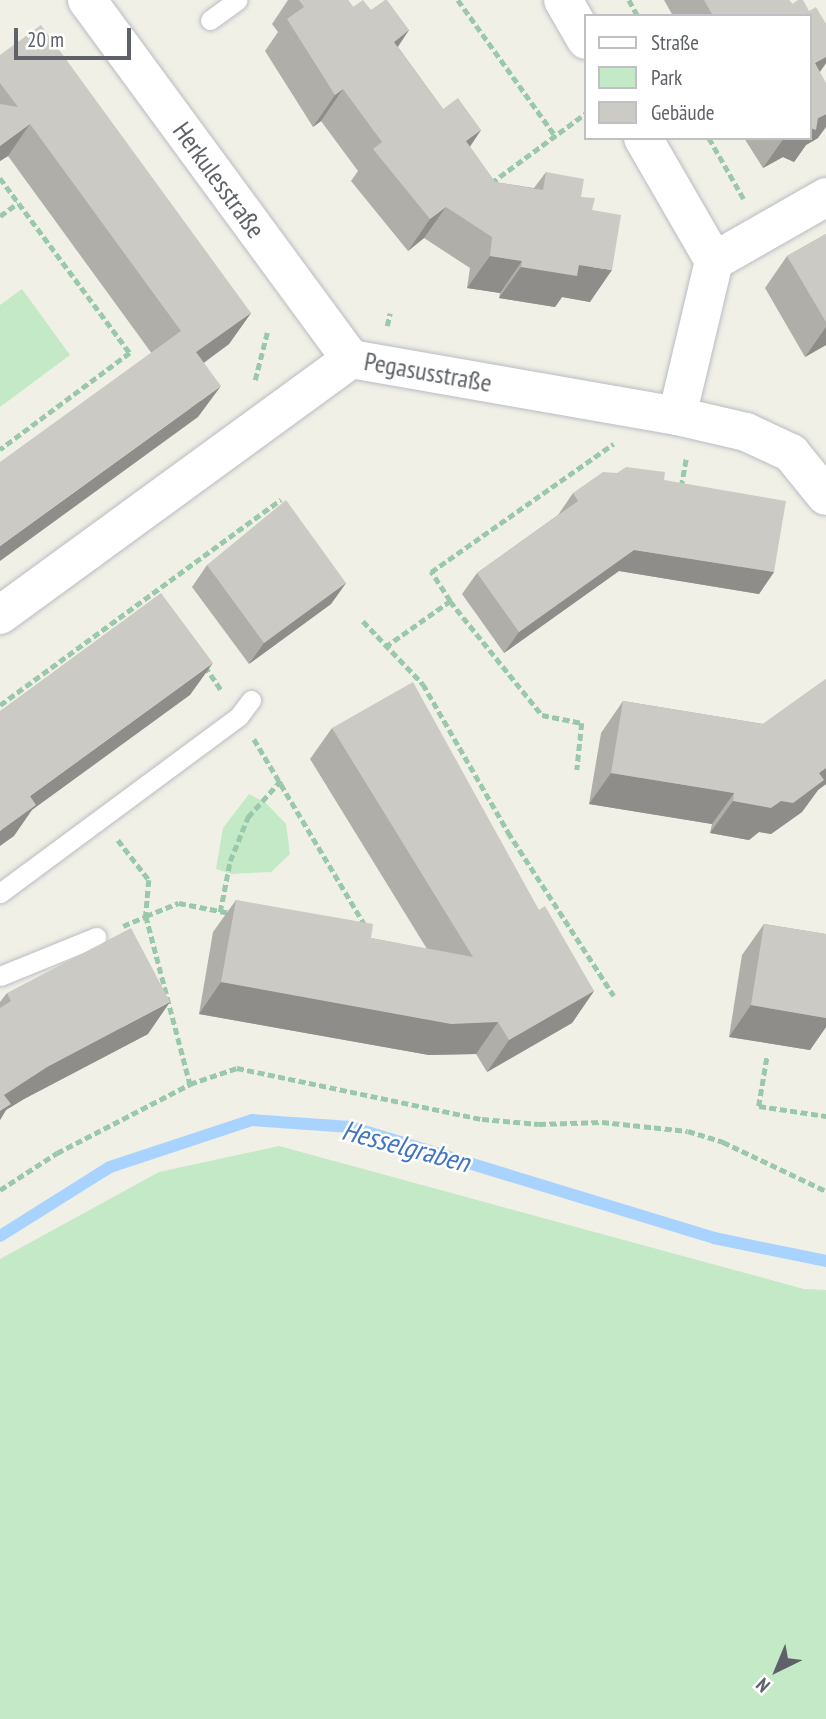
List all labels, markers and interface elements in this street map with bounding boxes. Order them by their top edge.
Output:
scale bar [18,14,135,58]
legend [584,14,812,140]
text: 20 m [27,26,64,53]
text: Straße [651,29,699,56]
text: Park [651,64,682,91]
text: Gebäude [651,99,714,126]
street label: Herkulesstraße [167,116,271,244]
street label: Pegasusstraße [362,345,494,399]
water label: Hesselgraben [339,1113,473,1179]
north arrow [742,1635,812,1705]
text: N [751,1673,775,1698]

